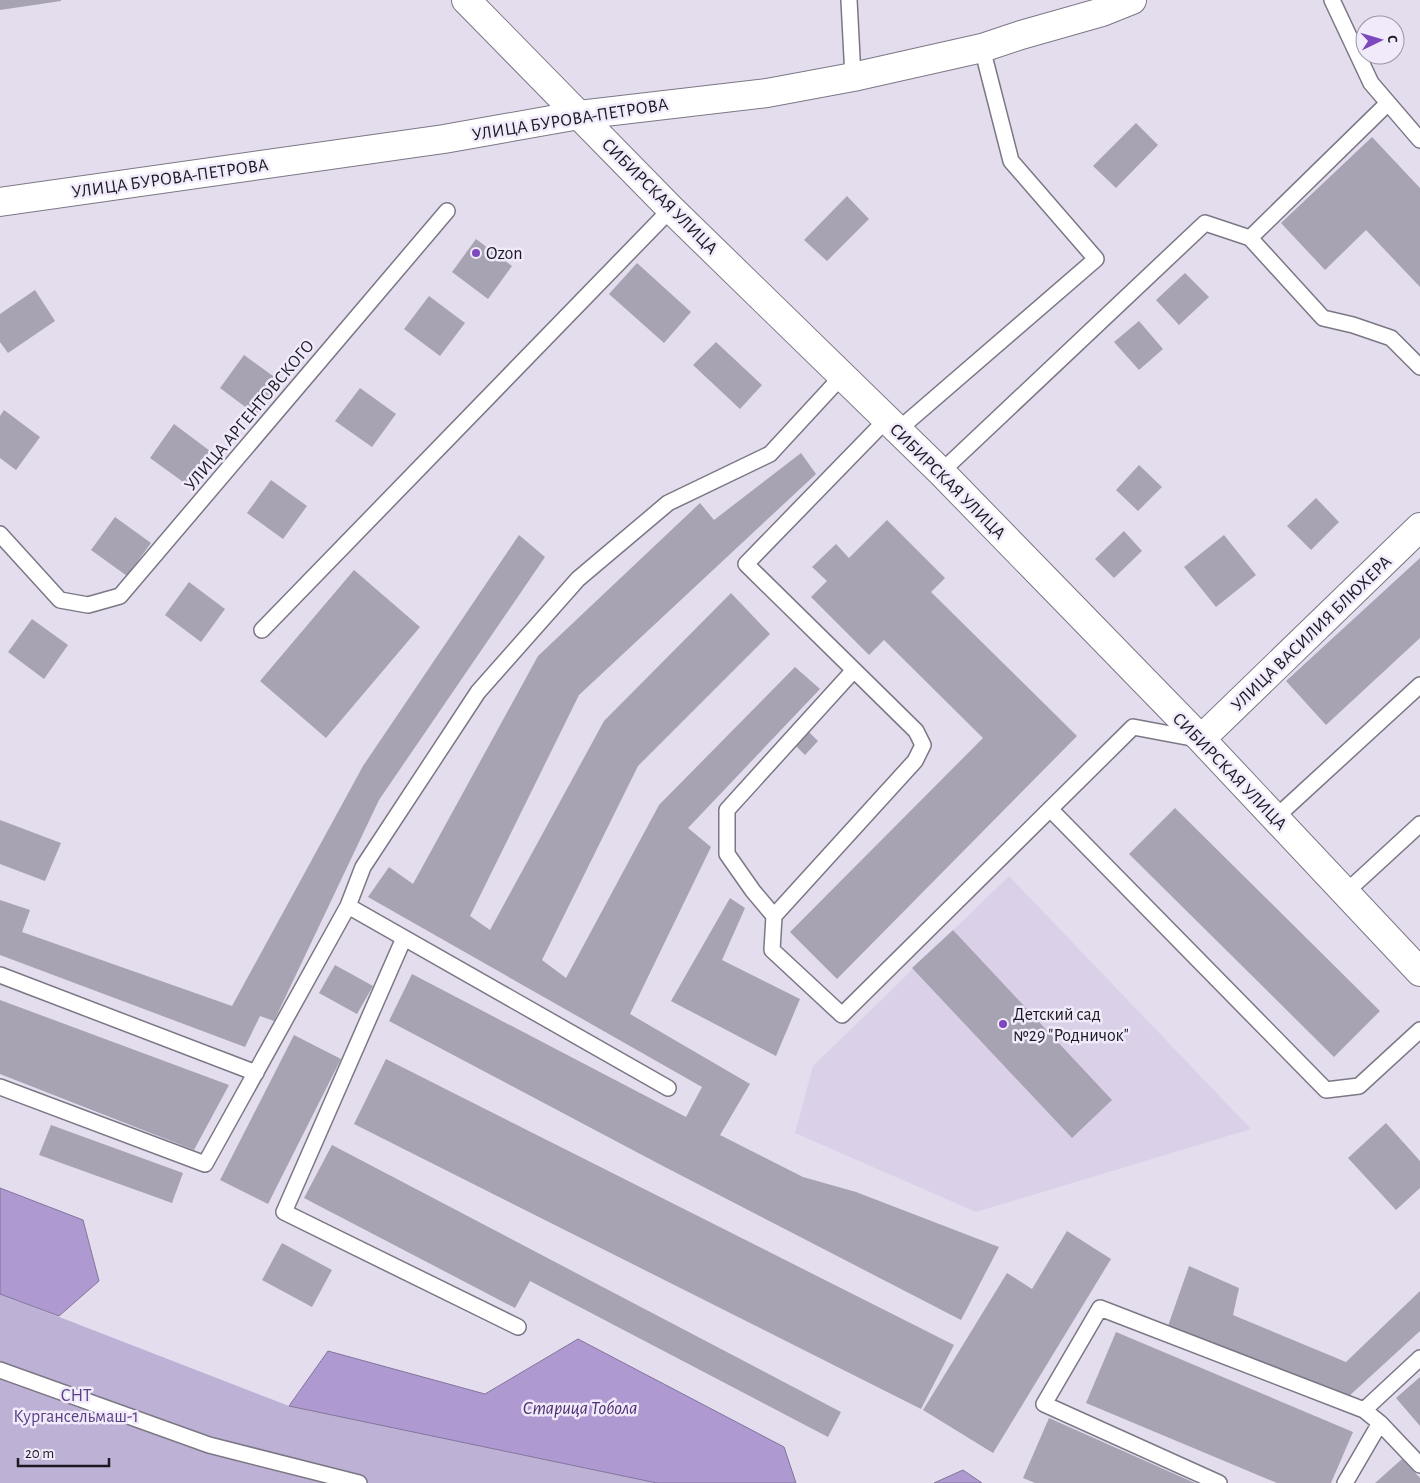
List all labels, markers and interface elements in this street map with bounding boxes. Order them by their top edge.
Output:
north arrow [1355,15,1405,65]
text: С [1385,34,1399,44]
street label: УЛИЦА БУРОВА-ПЕТРОВА [471,96,670,144]
street label: СИБИРСКАЯ УЛИЦА [598,135,721,258]
street label: УЛИЦА БУРОВА-ПЕТРОВА [71,156,270,202]
place label: Ozon [486,245,523,263]
marker: Ozon [470,247,482,259]
street label: УЛИЦА АРГЕНТОВСКОГО [182,337,318,495]
street label: СИБИРСКАЯ УЛИЦА [886,420,1009,543]
street label: УЛИЦА ВАСИЛИЯ БЛЮХЕРА [1228,552,1396,715]
street label: СИБИРСКАЯ УЛИЦА [1169,709,1290,834]
place label: Детский сад №29 "Родничок" [1013,1006,1129,1045]
marker: Детский сад №29 "Родничок" [997,1018,1009,1030]
park label: СНТ Кургансельмаш-1 [13,1387,139,1426]
water label: Старица Тобола [523,1399,637,1418]
scale bar [18,1436,109,1468]
text: 20 m [25,1446,54,1461]

